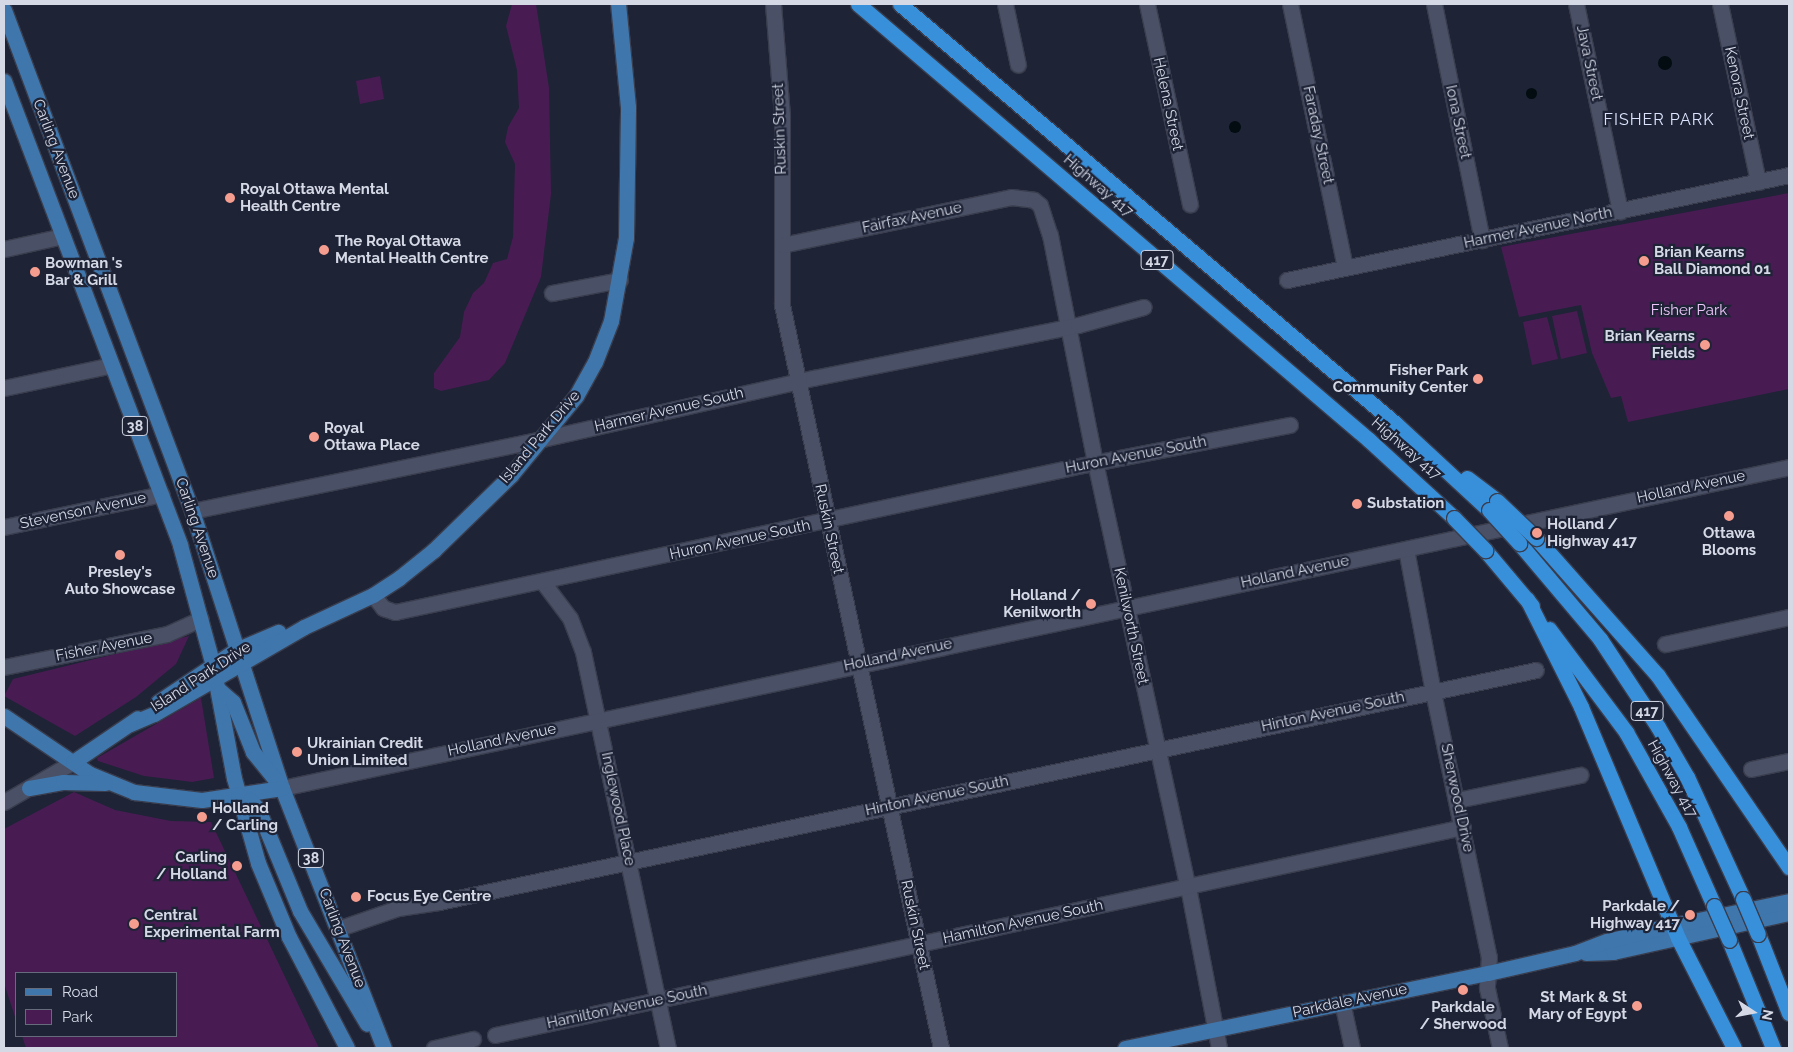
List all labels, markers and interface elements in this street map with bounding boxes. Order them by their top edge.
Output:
street label: Java Street [1572,24,1606,102]
street label: Kenora Street [1720,45,1758,141]
street label: Helena Street [1149,56,1187,152]
street label: Ruskin Street [769,83,791,175]
street label: Faraday Street [1299,84,1337,186]
street label: Iona Street [1441,84,1475,160]
street label: Carling Avenue [29,97,83,201]
district label: FISHER PARK [1602,110,1716,130]
street label: Highway 417 [1059,151,1137,221]
place label: Royal Ottawa Mental Health Centre [240,180,389,215]
marker: Royal Ottawa Mental Health Centre [224,192,236,204]
street label: Fairfax Avenue [860,199,964,237]
street label: Harmer Avenue North [1462,203,1614,253]
place label: The Royal Ottawa Mental Health Centre [335,232,489,267]
marker: The Royal Ottawa Mental Health Centre [317,243,331,257]
place label: Brian Kearns Ball Diamond 01 [1654,243,1771,278]
road number: 417 [1140,248,1174,272]
place label: Bowman 's Bar & Grill [45,254,123,289]
marker: Brian Kearns Ball Diamond 01 [1638,255,1650,267]
marker: Bowman 's Bar & Grill [29,266,41,278]
park label: Fisher Park [1651,302,1727,320]
place label: Brian Kearns Fields [1605,327,1695,362]
marker: Brian Kearns Fields [1699,339,1711,351]
place label: Fisher Park Community Center [1332,361,1468,396]
marker: Fisher Park Community Center [1472,373,1484,385]
street label: Harmer Avenue South [592,384,746,436]
street label: Island Park Drive [496,387,584,487]
road number: 38 [121,414,149,438]
street label: Highway 417 [1367,414,1445,484]
place label: Royal Ottawa Place [324,419,420,454]
marker: Royal Ottawa Place [308,431,320,443]
street label: Huron Avenue South [1064,432,1208,478]
street label: Holland Avenue [1635,467,1747,507]
street label: Carling Avenue [171,475,223,581]
street label: Ruskin Street [811,483,847,575]
street label: Stevenson Avenue [18,489,148,533]
place label: Substation [1367,495,1444,513]
marker: Substation [1351,498,1363,510]
marker: Ottawa Blooms [1723,510,1735,522]
place label: Holland / Highway 417 [1547,515,1637,550]
street label: Huron Avenue South [668,516,812,564]
place label: Ottawa Blooms [1702,524,1756,559]
marker: Holland / Highway 417 [1531,527,1543,539]
marker: Presley's Auto Showcase [114,549,126,561]
street label: Holland Avenue [1239,552,1351,592]
place label: Presley's Auto Showcase [65,563,175,598]
street label: Kenilworth Street [1110,566,1152,686]
place label: Holland / Kenilworth [1003,586,1081,621]
marker: Holland / Kenilworth [1085,598,1097,610]
street label: Fisher Avenue [54,629,154,665]
street label: Holland Avenue [842,635,954,675]
street label: Island Park Drive [148,638,254,716]
street label: Hinton Avenue South [1259,688,1407,736]
road number: 417 [1630,699,1664,722]
street label: Holland Avenue [446,720,558,760]
place label: Ukrainian Credit Union Limited [307,734,423,769]
street label: Highway 417 [1643,737,1701,821]
street label: Sherwood Drive [1437,742,1477,854]
marker: Ukrainian Credit Union Limited [291,746,303,758]
street label: Inglewood Place [597,750,639,868]
street label: Hinton Avenue South [863,772,1011,820]
place label: Holland / Carling [212,799,278,834]
marker: Holland / Carling [196,811,208,823]
road number: 38 [297,846,325,870]
place label: Carling / Holland [156,848,227,883]
marker: Carling / Holland [231,860,243,872]
street label: Ruskin Street [897,879,933,971]
street label: Carling Avenue [315,886,369,990]
place label: Focus Eye Centre [367,888,491,906]
marker: Focus Eye Centre [349,890,363,904]
street label: Hamilton Avenue South [941,896,1105,948]
place label: Parkdale / Highway 417 [1590,897,1680,932]
place label: Central Experimental Farm [144,906,280,941]
marker: Parkdale / Highway 417 [1684,909,1696,921]
marker: Central Experimental Farm [128,918,140,930]
legend [15,972,178,1037]
street label: Parkdale Avenue [1291,980,1409,1022]
street label: Hamilton Avenue South [545,981,709,1033]
text: Road [62,983,98,1001]
marker: Parkdale / Sherwood [1457,984,1469,996]
north arrow [1728,987,1778,1037]
place label: St Mark & St Mary of Egypt [1528,988,1627,1023]
place label: Parkdale / Sherwood [1419,998,1507,1033]
marker: St Mark & St Mary of Egypt [1631,1000,1643,1012]
text: Park [62,1008,93,1026]
text: N [1759,1008,1777,1022]

